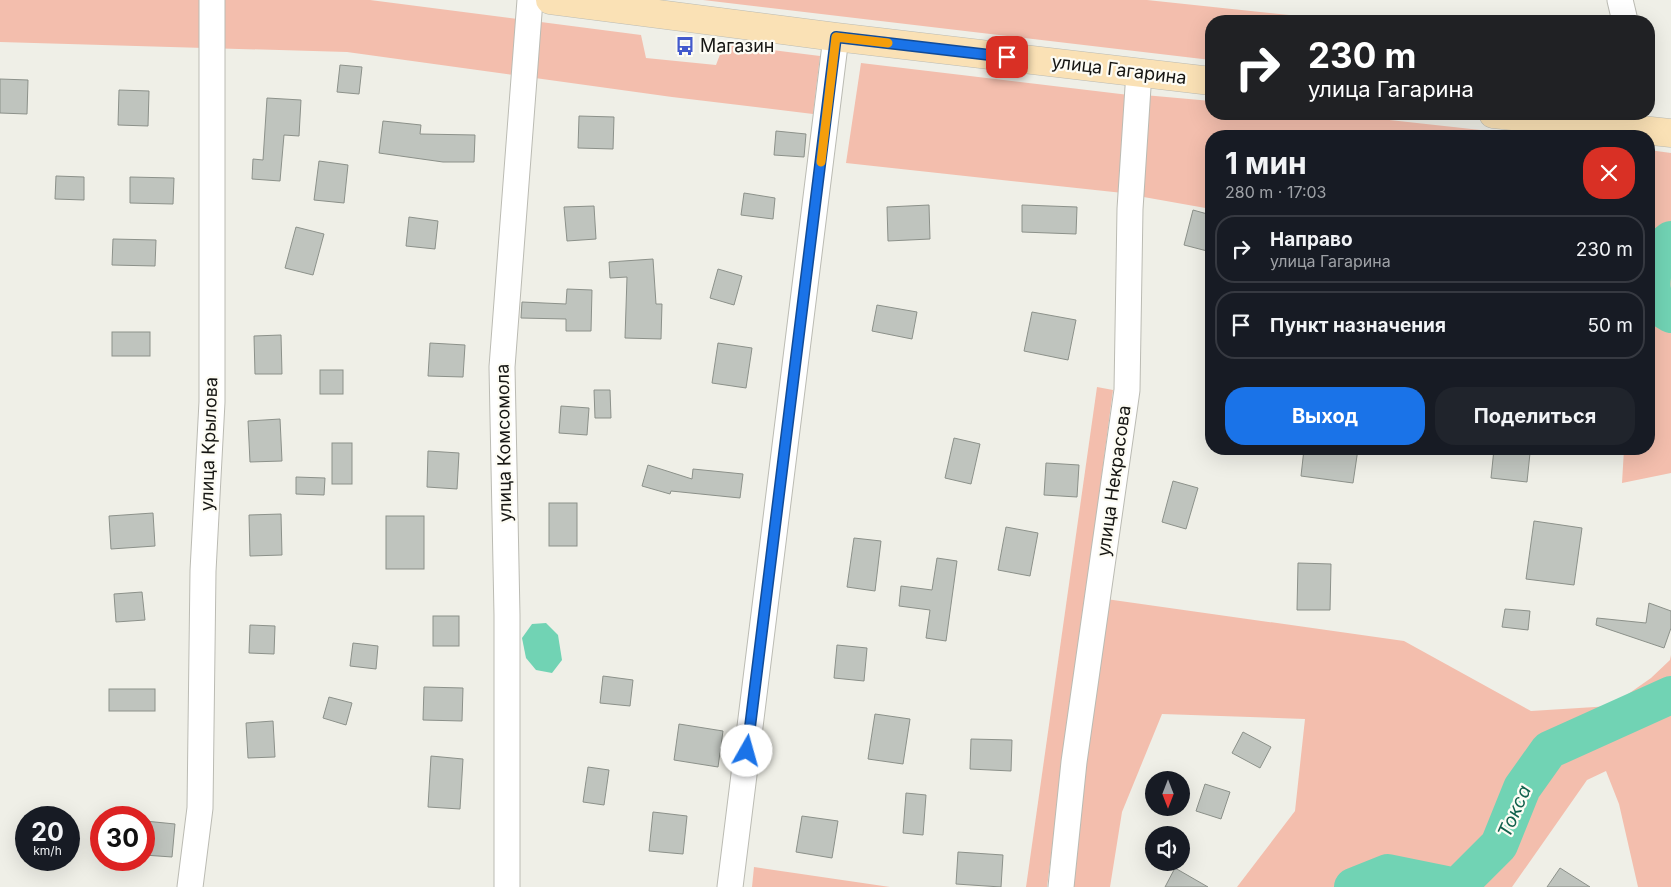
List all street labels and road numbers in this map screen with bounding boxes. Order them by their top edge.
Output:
street label: улица Гагарина [1050,51,1188,88]
street label: улица Комсомола [492,364,515,522]
street label: улица Крылова [196,377,221,511]
street label: улица Некрасова [1092,404,1135,558]

